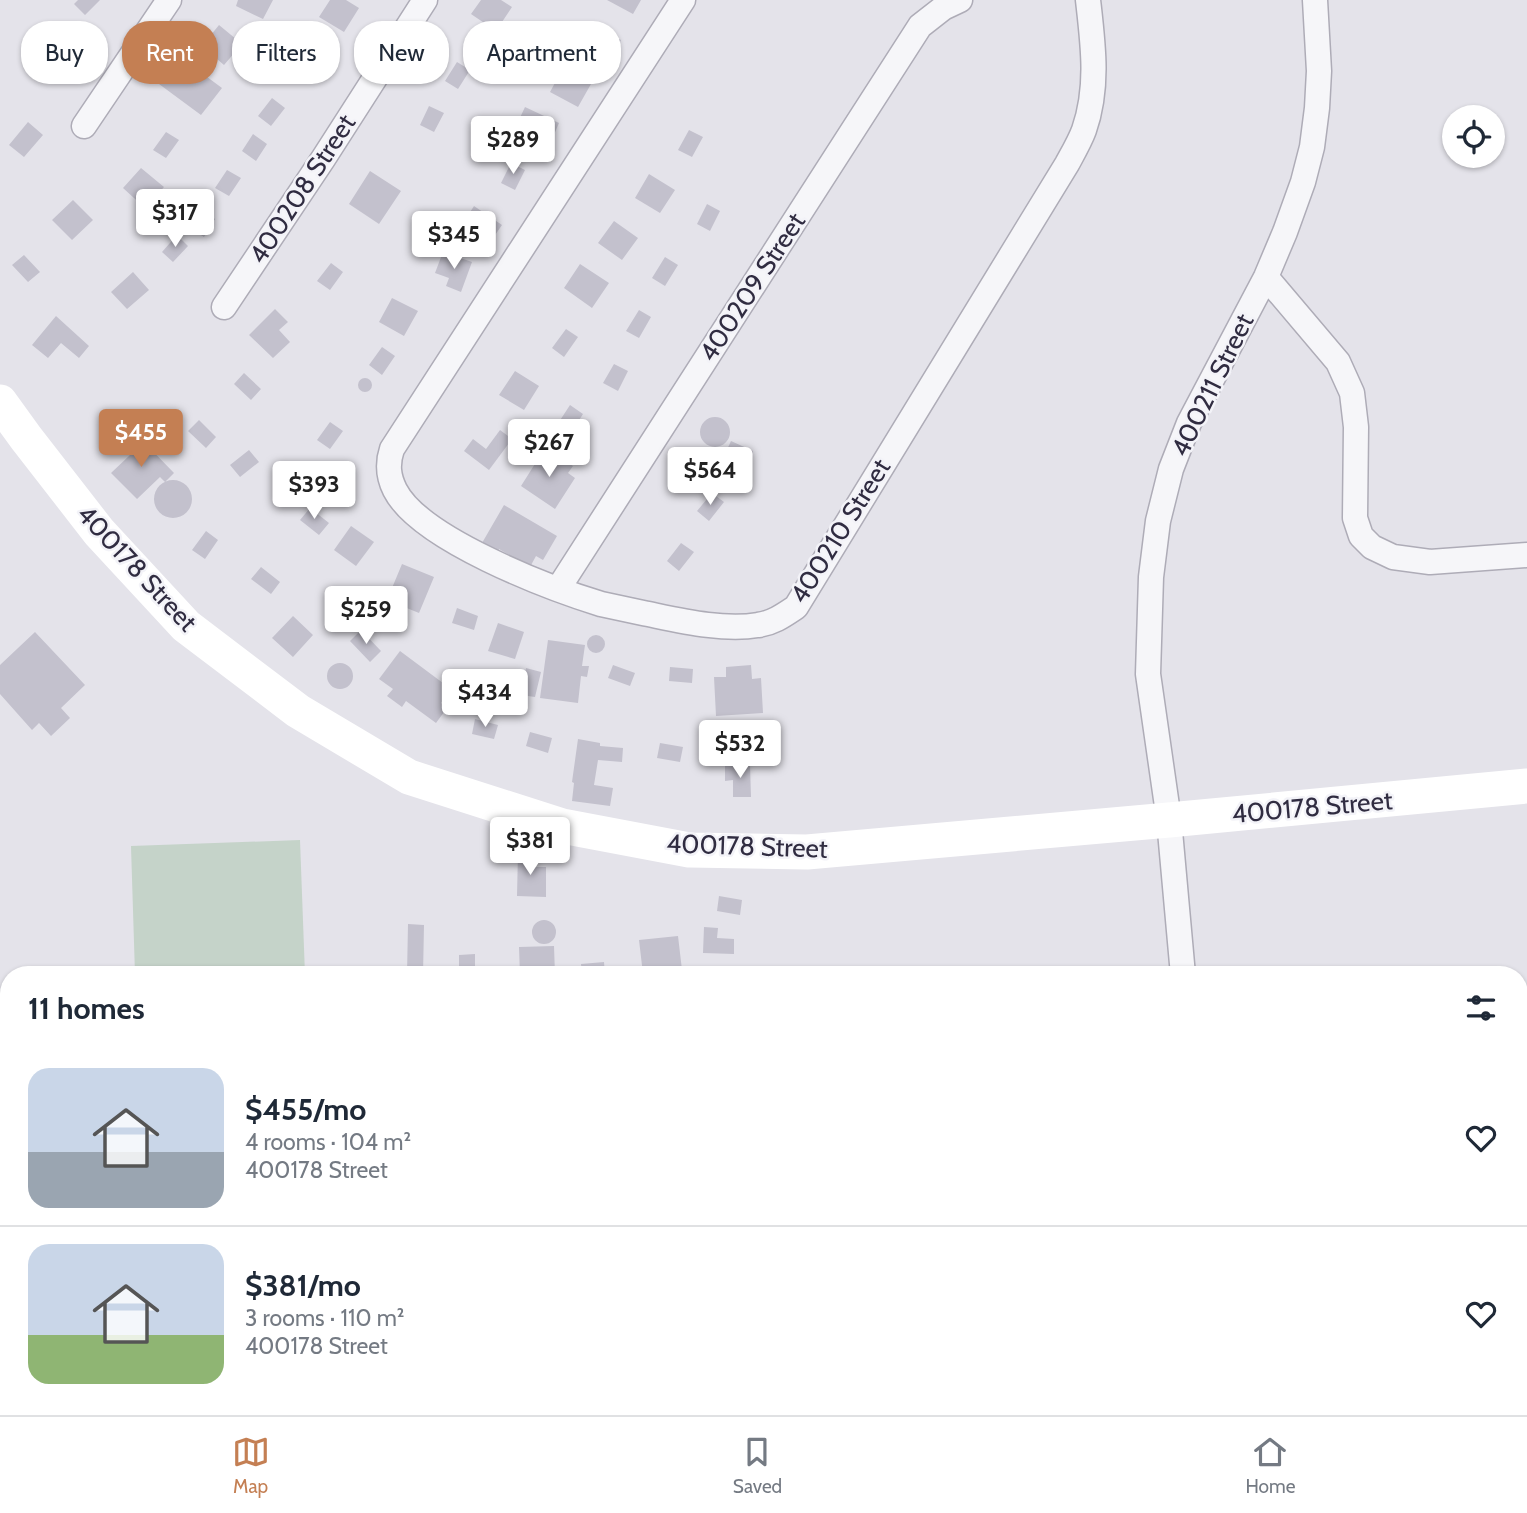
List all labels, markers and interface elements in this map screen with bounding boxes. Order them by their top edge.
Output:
chip: Buy [21,21,108,84]
chip: Rent [122,21,218,84]
chip: Filters [232,21,340,84]
chip: New [354,21,449,84]
chip: Apartment [463,21,621,84]
map controls [1442,105,1505,168]
button: locate [1442,105,1505,168]
street label: 400208 Street [242,108,362,270]
pin: $289 [472,116,554,176]
text: $289 [487,125,539,153]
pin: $317 [134,190,216,249]
text: $317 [152,198,198,226]
street label: 400209 Street [692,207,812,367]
pin: $345 [413,212,495,271]
text: $345 [428,220,480,248]
street label: 400211 Street [1164,308,1260,461]
pin: $455 [100,410,182,469]
text: $455 [115,418,167,446]
pin: $267 [508,420,590,479]
text: $267 [524,428,574,456]
pin: $564 [669,448,751,507]
street label: 400210 Street [783,453,897,609]
text: $564 [684,456,736,484]
pin: $393 [273,462,355,521]
text: $393 [288,470,340,498]
street label: 400178 Street [70,498,204,638]
pin: $259 [325,586,407,646]
text: $259 [341,595,391,623]
pin: $434 [444,670,526,729]
text: $434 [458,678,512,706]
pin: $532 [699,720,781,780]
text: $532 [715,729,765,757]
street label: 400178 Street [1230,784,1394,830]
pin: $381 [489,818,571,877]
text: $381 [506,826,554,854]
street label: 400178 Street [666,827,828,865]
icon: filters [1462,989,1500,1027]
text: 11 homes [28,990,145,1027]
text: $455/mo [245,1091,366,1128]
icon: home [84,1096,168,1180]
icon: heart [1462,1119,1500,1157]
text: 4 rooms · 104 m² [245,1128,411,1156]
text: 400178 Street [245,1156,388,1184]
text: $381/mo [245,1267,361,1304]
icon: home [84,1272,168,1356]
icon: heart [1462,1295,1500,1333]
text: 3 rooms · 110 m² [245,1304,404,1332]
text: 400178 Street [245,1332,388,1360]
tab: Map [232,1433,270,1498]
tab: Saved [733,1433,782,1498]
tab: Home [1245,1433,1295,1498]

